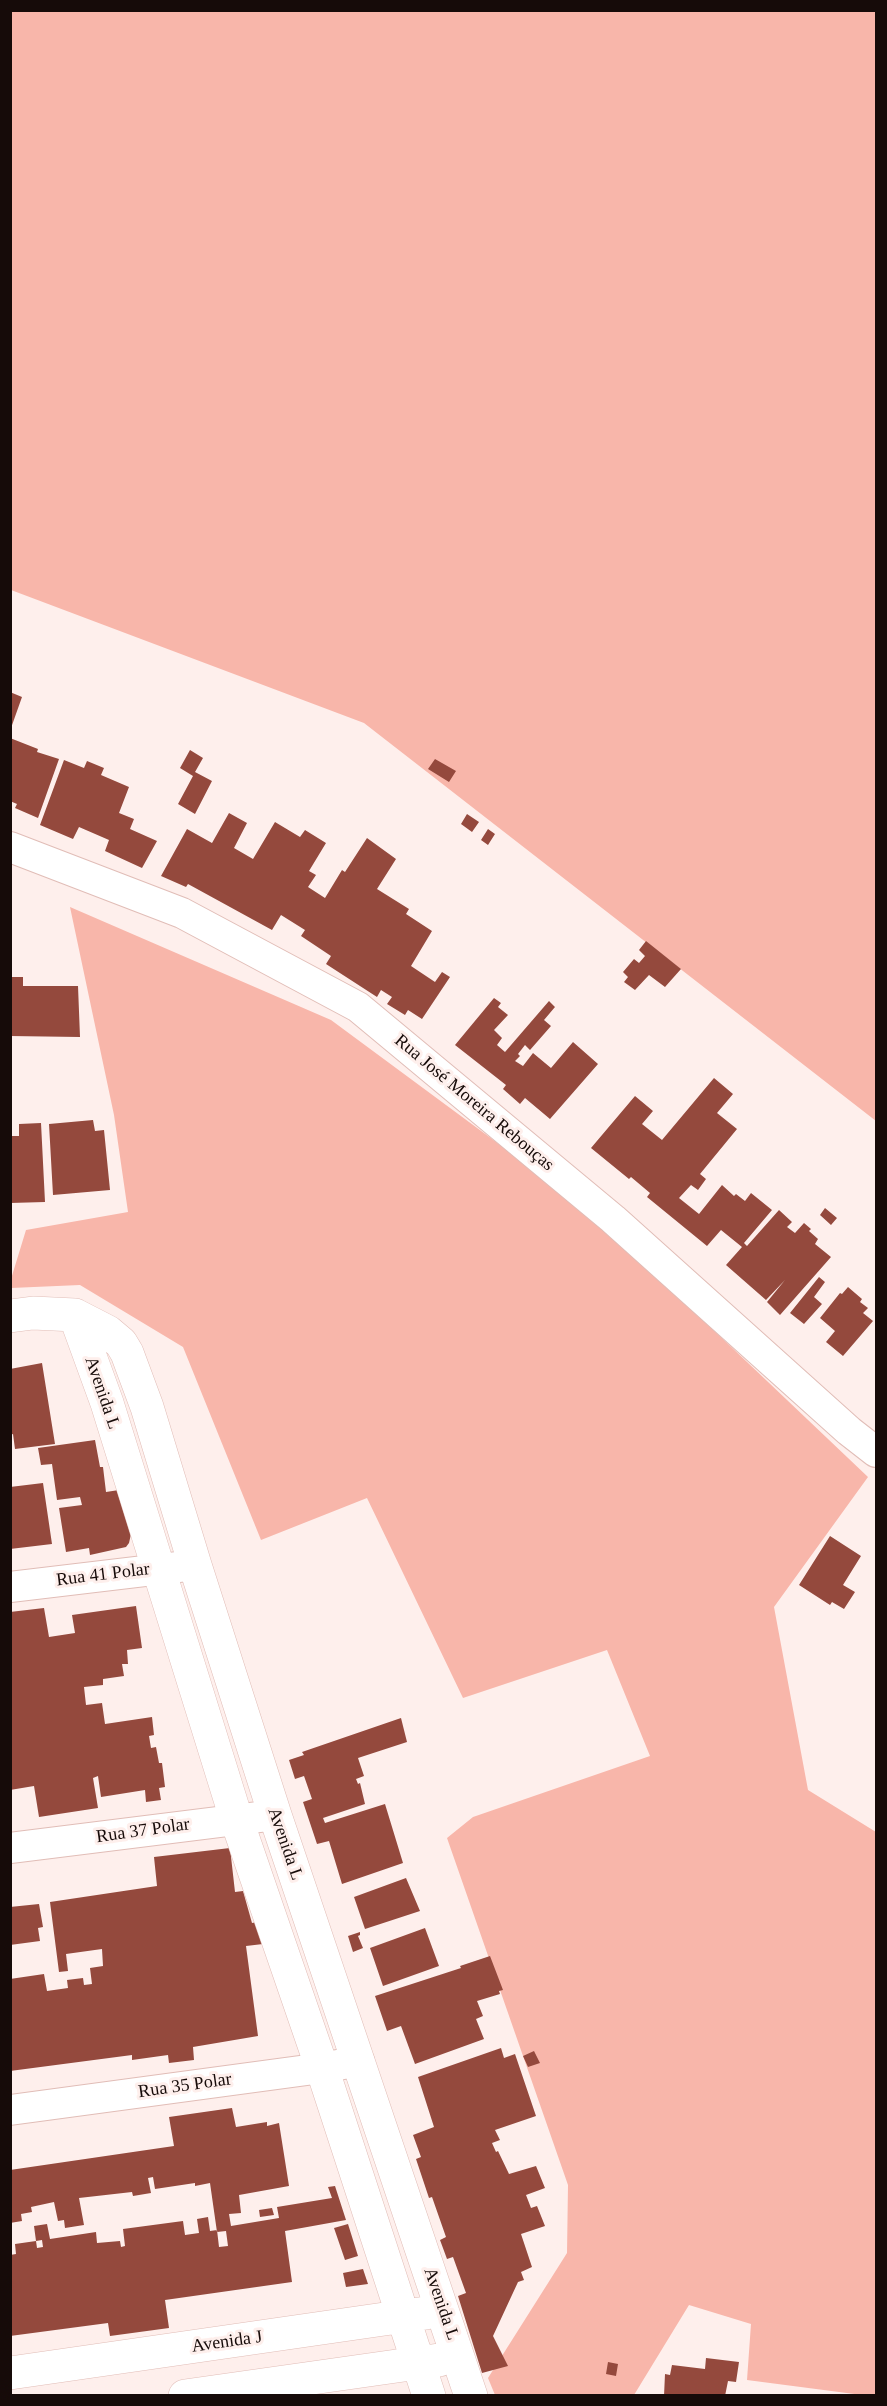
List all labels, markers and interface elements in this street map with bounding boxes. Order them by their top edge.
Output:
street label: Rua José Moreira Rebouças [390,1030,558,1176]
street label: Avenida L [80,1354,124,1432]
street label: Rua 41 Polar [55,1559,151,1591]
street label: Avenida L [263,1805,307,1883]
street label: Rua 37 Polar [95,1814,191,1848]
street label: Rua 35 Polar [137,2069,233,2103]
street label: Avenida L [419,2265,463,2343]
street label: Avenida J [190,2326,264,2358]

